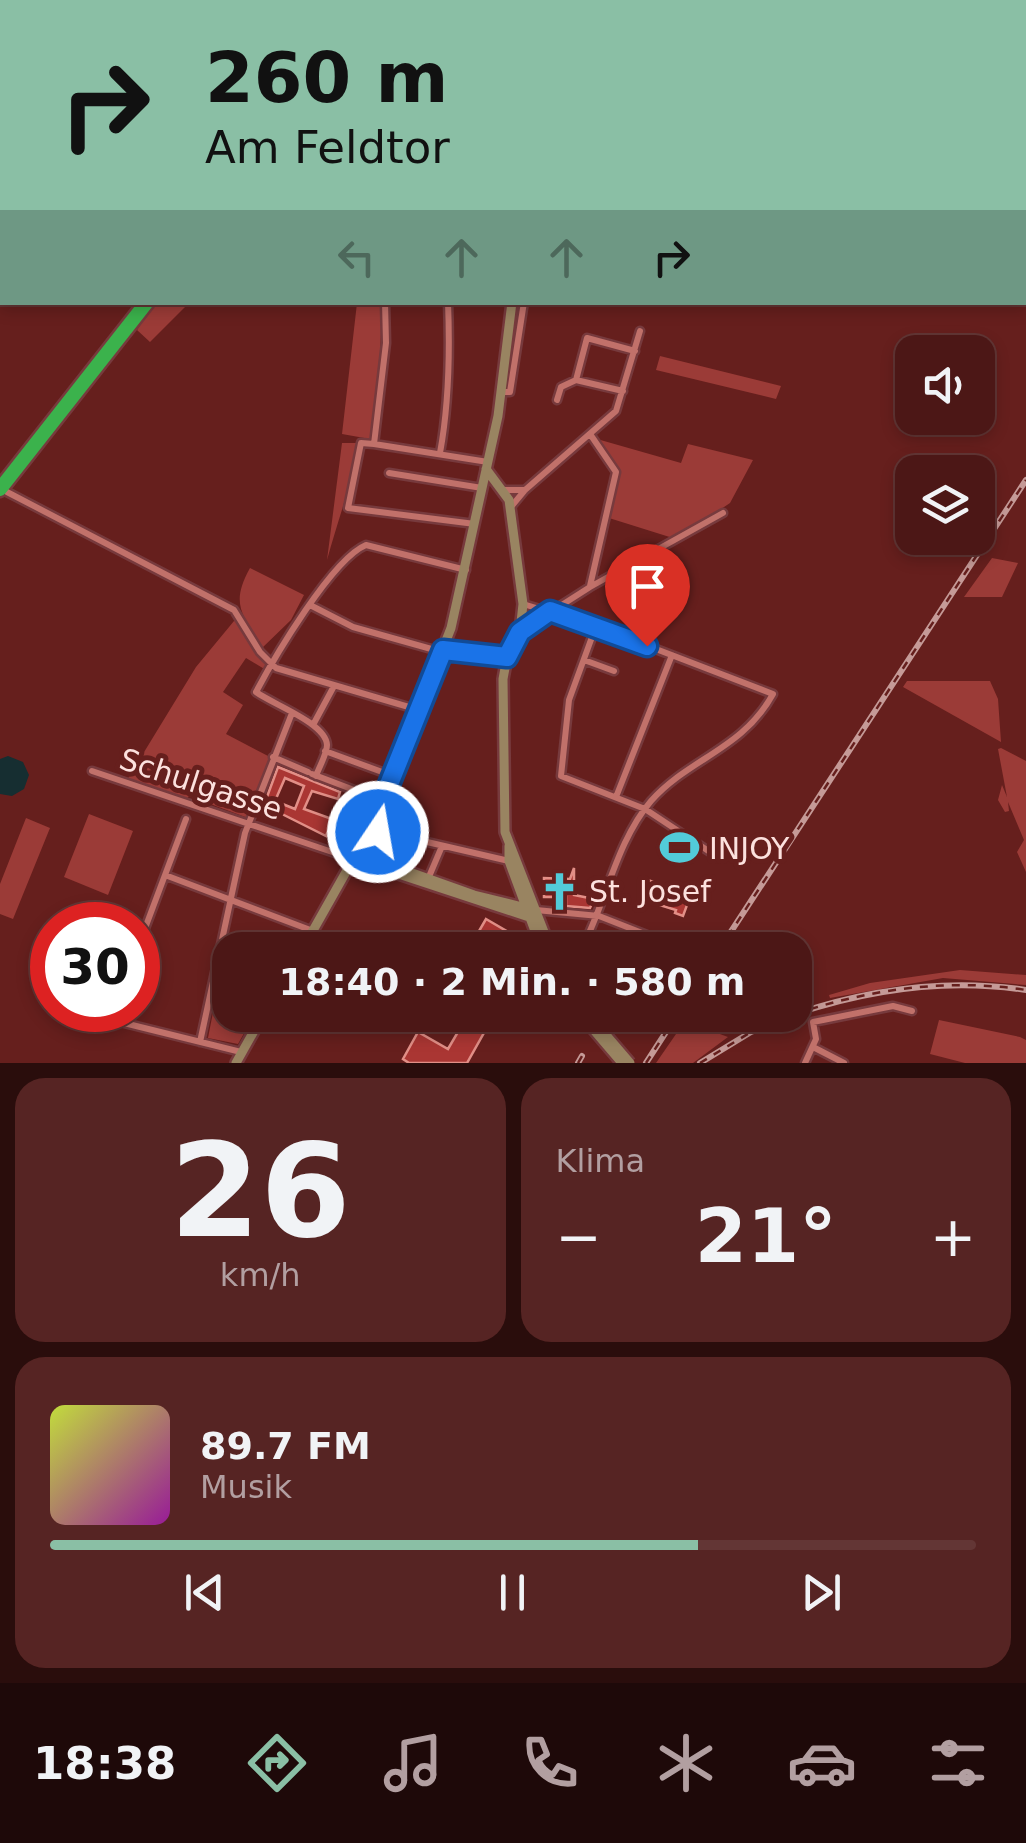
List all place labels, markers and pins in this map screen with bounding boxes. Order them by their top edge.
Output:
pin [605,544,690,647]
sports icon: INJOY [658,827,700,869]
place label: INJOY [709,831,790,866]
church icon: St. Josef [538,870,580,912]
place label: St. Josef [589,874,712,909]

